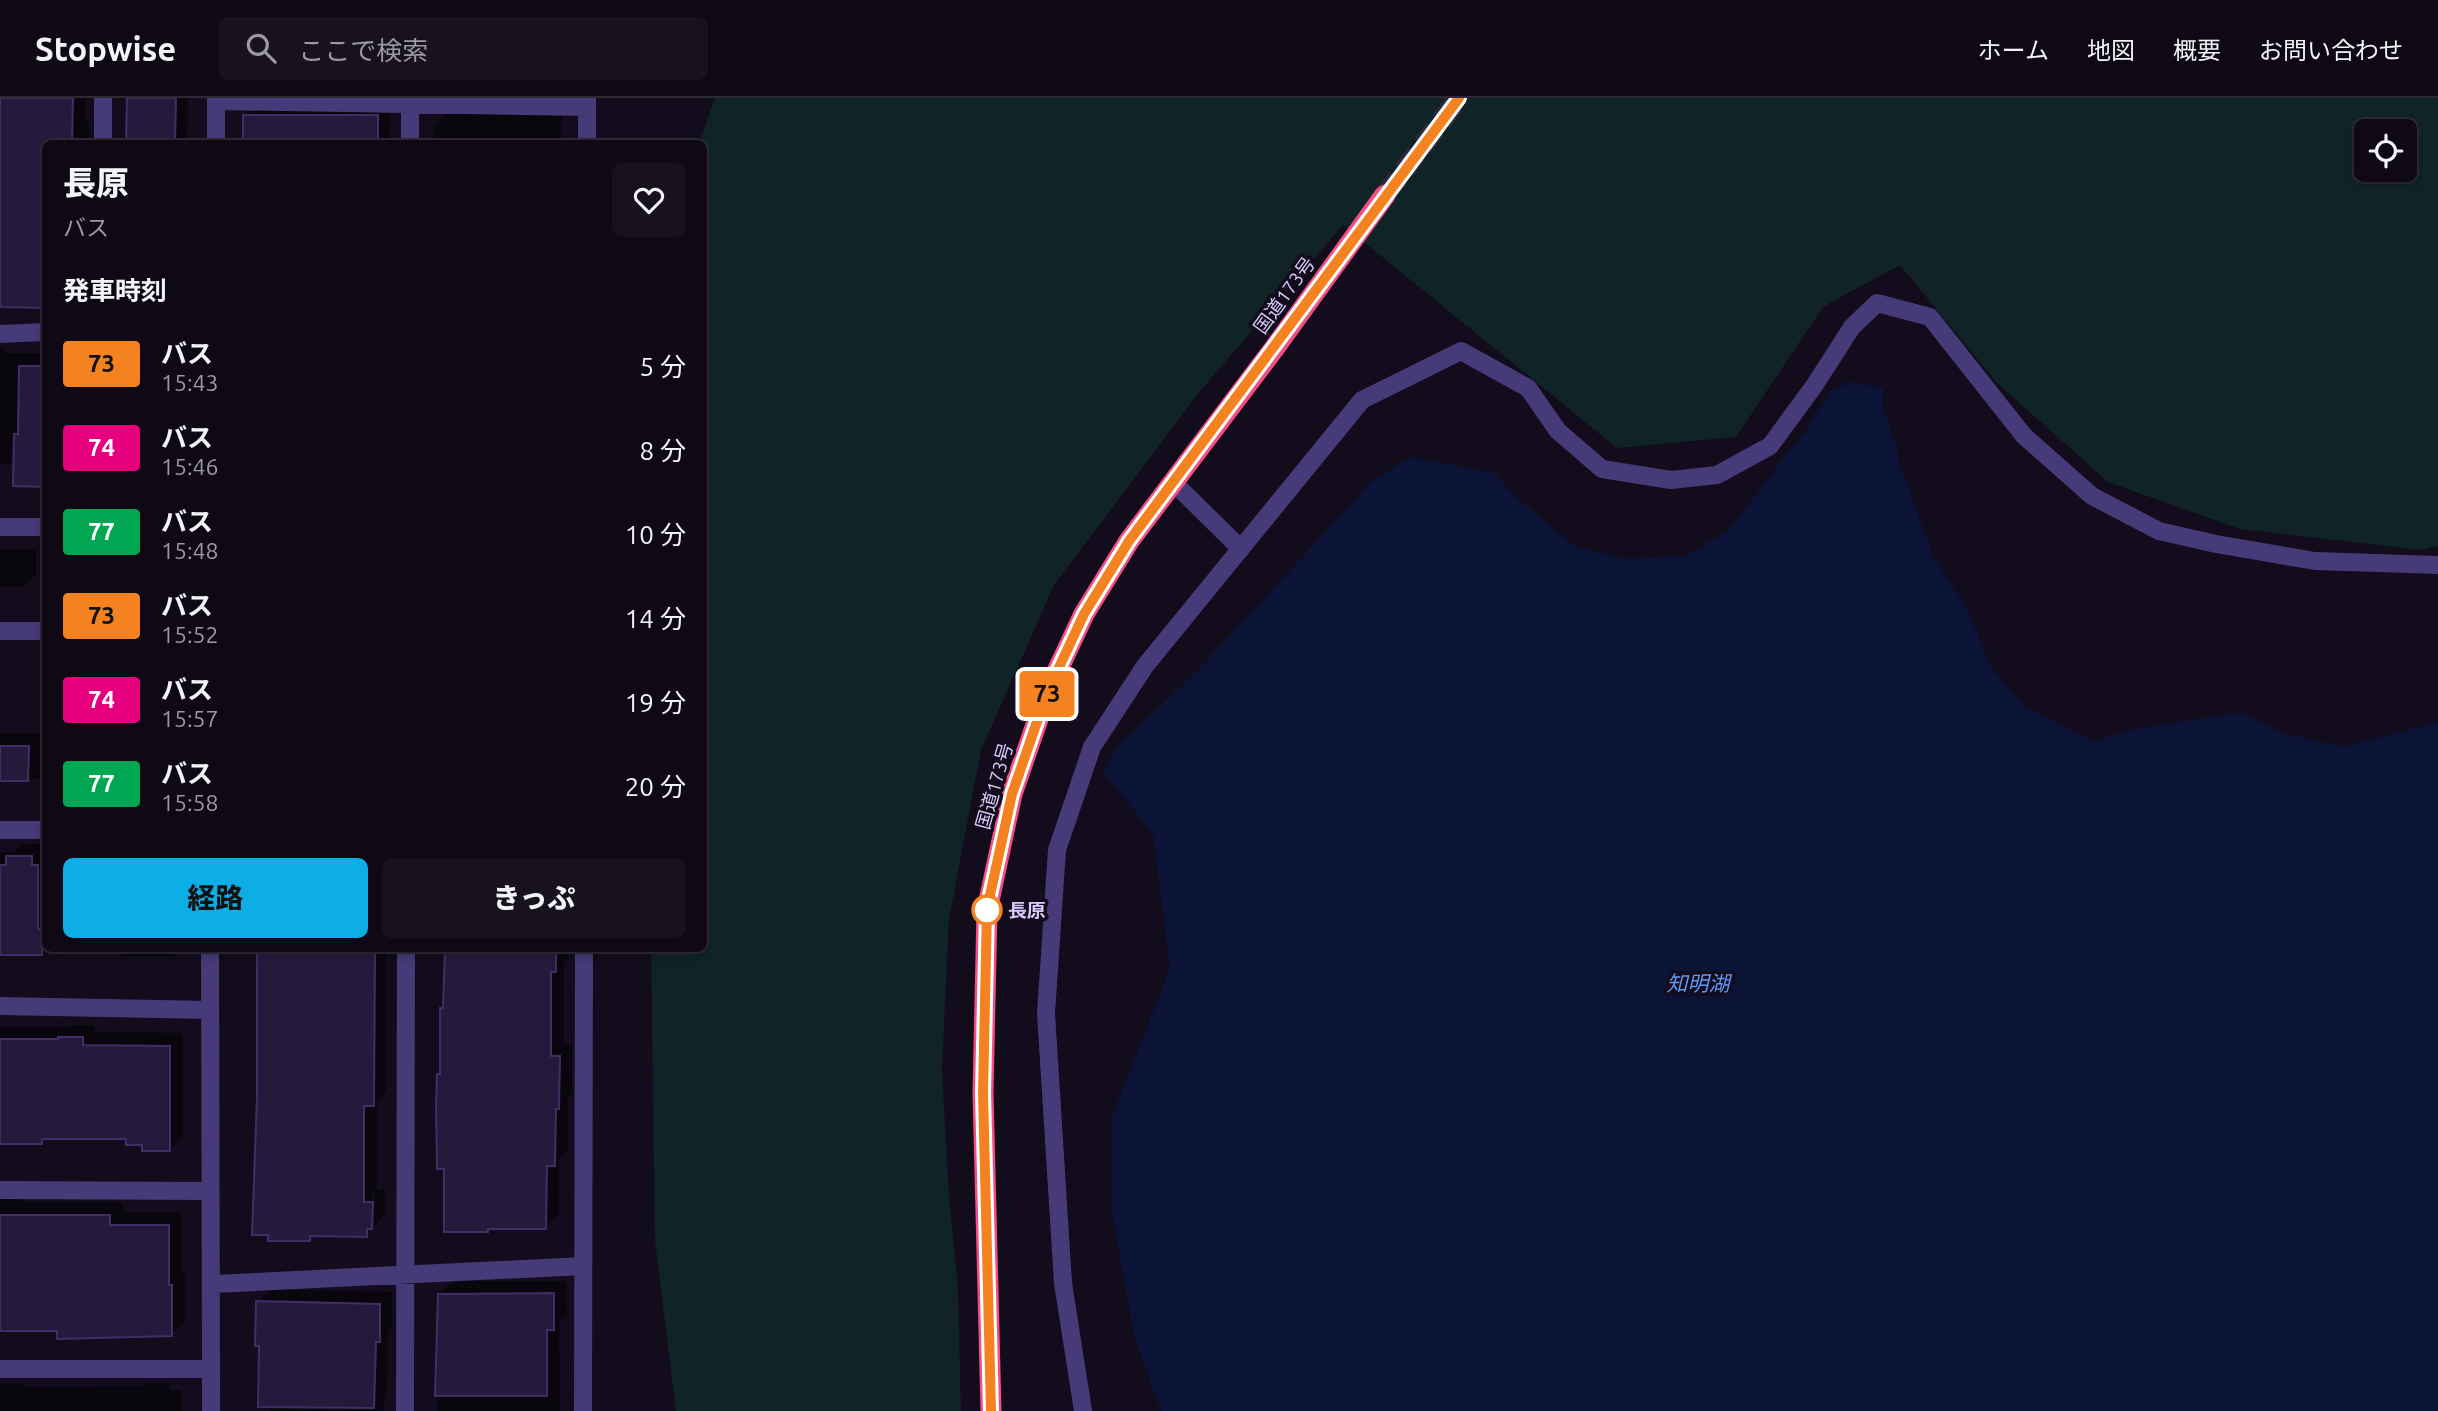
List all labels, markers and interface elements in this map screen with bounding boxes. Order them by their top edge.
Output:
search box [218,17,708,80]
icon: search [242,29,280,67]
text: Stopwise [35,30,176,67]
text: ここで検索 [298,36,428,65]
text: ホーム [1978,37,2049,64]
text: 地図 [2087,37,2135,64]
text: 概要 [2173,37,2221,64]
text: お問い合わせ [2259,37,2403,64]
map controls [2354,119,2417,182]
button: locate [2354,119,2417,182]
button: heart [612,163,686,237]
text: 長原 [63,164,129,201]
text: バス [63,215,109,240]
street label: 国道173号 [1249,252,1319,338]
text: 発車時刻 [63,276,167,305]
text: バス [161,339,213,368]
text: 73 [88,350,115,377]
text: 5 分 [639,352,686,381]
text: 15:43 [161,370,219,395]
text: バス [161,423,213,452]
text: 74 [88,434,115,461]
text: 8 分 [639,436,686,465]
text: 15:46 [161,454,219,479]
text: バス [161,507,213,536]
text: 77 [88,518,115,545]
text: 10 分 [625,520,686,549]
text: 15:48 [161,538,219,563]
text: バス [161,591,213,620]
text: 73 [88,602,115,629]
text: 14 分 [625,604,686,633]
text: 15:52 [161,622,219,647]
line badge: 73 [1016,671,1078,717]
text: バス [161,675,213,704]
text: 73 [1033,680,1061,707]
text: 74 [88,686,115,713]
text: 19 分 [625,688,686,717]
text: 15:57 [161,706,219,731]
street label: 国道173号 [971,740,1017,832]
text: バス [161,759,213,788]
text: 77 [88,770,115,797]
text: 20 分 [625,772,686,801]
text: 15:58 [161,790,219,815]
button: 経路 [63,858,368,938]
button: きっぷ [382,858,686,938]
marker: 長原 [972,895,1002,925]
place label: 長原 [1008,899,1046,921]
water label: 知明湖 [1667,971,1732,995]

